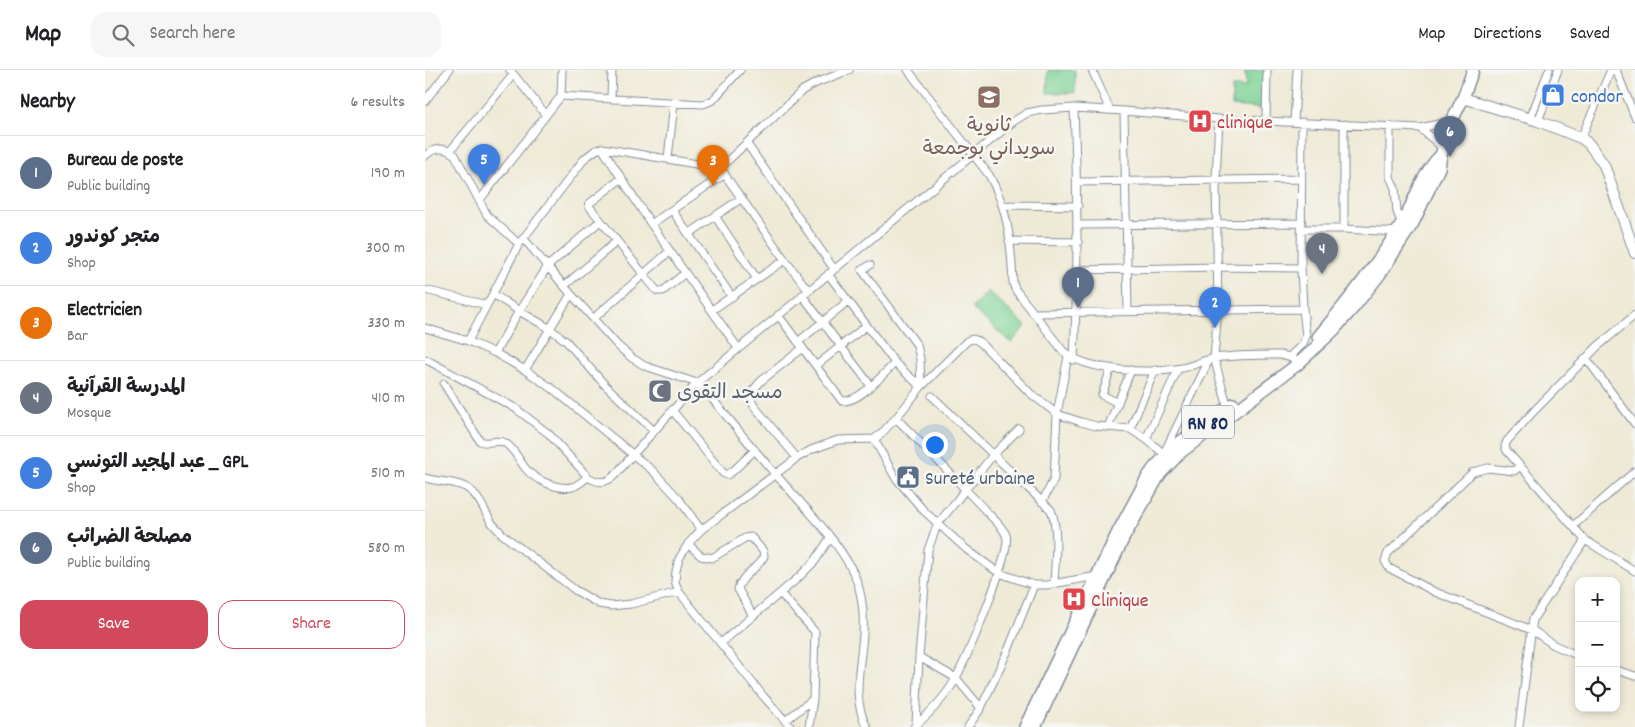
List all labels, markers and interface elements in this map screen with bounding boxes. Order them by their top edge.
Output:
search box [91,12,441,57]
text: Map [25,18,61,52]
icon: search [109,21,137,49]
text: Search here [149,21,235,48]
text: Map [1418,22,1445,47]
text: Directions [1473,22,1542,47]
text: Saved [1570,22,1610,47]
shop icon: condor [1540,82,1566,108]
school or university icon: ثانوية سويداني بوجمعة [976,84,1002,110]
place label: condor [1571,84,1623,112]
text: Nearby [20,88,75,118]
text: 6 results [350,91,405,114]
hospital icon: clinique [1187,108,1213,134]
place label: clinique [1217,110,1273,138]
place label: ثانوية سويداني بوجمعة [923,113,1055,165]
pin: 6 [1434,116,1466,157]
pin: 5 [468,144,500,185]
pin: 3 [697,145,729,186]
text: Bureau de poste [67,148,183,175]
text: 1 [34,162,38,185]
text: 190 m [371,162,405,185]
text: Public building [67,175,150,198]
text: متجر كوندور [67,225,160,252]
pin: 4 [1306,233,1338,274]
text: 2 [33,237,40,260]
text: 300 m [366,237,405,260]
text: Shop [67,252,96,275]
pin: 1 [1062,267,1094,308]
pin: 2 [1199,287,1231,328]
text: Electricien [67,298,142,325]
text: 3 [32,312,40,335]
text: 330 m [367,312,405,335]
text: Bar [67,325,88,348]
text: المدرسة القرآنية [67,375,185,402]
mosque icon: مسجد التقوى [647,378,673,404]
place label: مسجد التقوى [677,380,783,408]
text: 4 [33,387,39,410]
text: 410 m [371,387,405,410]
text: Mosque [67,402,111,425]
road number: RN 80 [1182,406,1234,438]
your location [922,432,948,458]
text: عبد المجيد التونسي _ GPL [67,450,248,477]
text: 5 [32,462,40,485]
text: 510 m [371,462,405,485]
public building icon: Sureté urbaine [895,464,921,490]
place label: Sureté urbaine [925,466,1035,494]
text: Shop [67,477,96,500]
text: مصلحة الضرائب [67,525,192,552]
text: 6 [32,537,40,560]
text: 580 m [368,537,405,560]
text: Public building [67,552,150,575]
map controls [1575,577,1620,712]
button: + [1575,577,1620,622]
hospital icon: Clinique [1061,586,1087,612]
place label: Clinique [1091,588,1149,616]
button: Save [20,600,208,649]
button: Share [218,600,405,649]
button: − [1575,622,1620,667]
button: locate [1575,667,1620,712]

